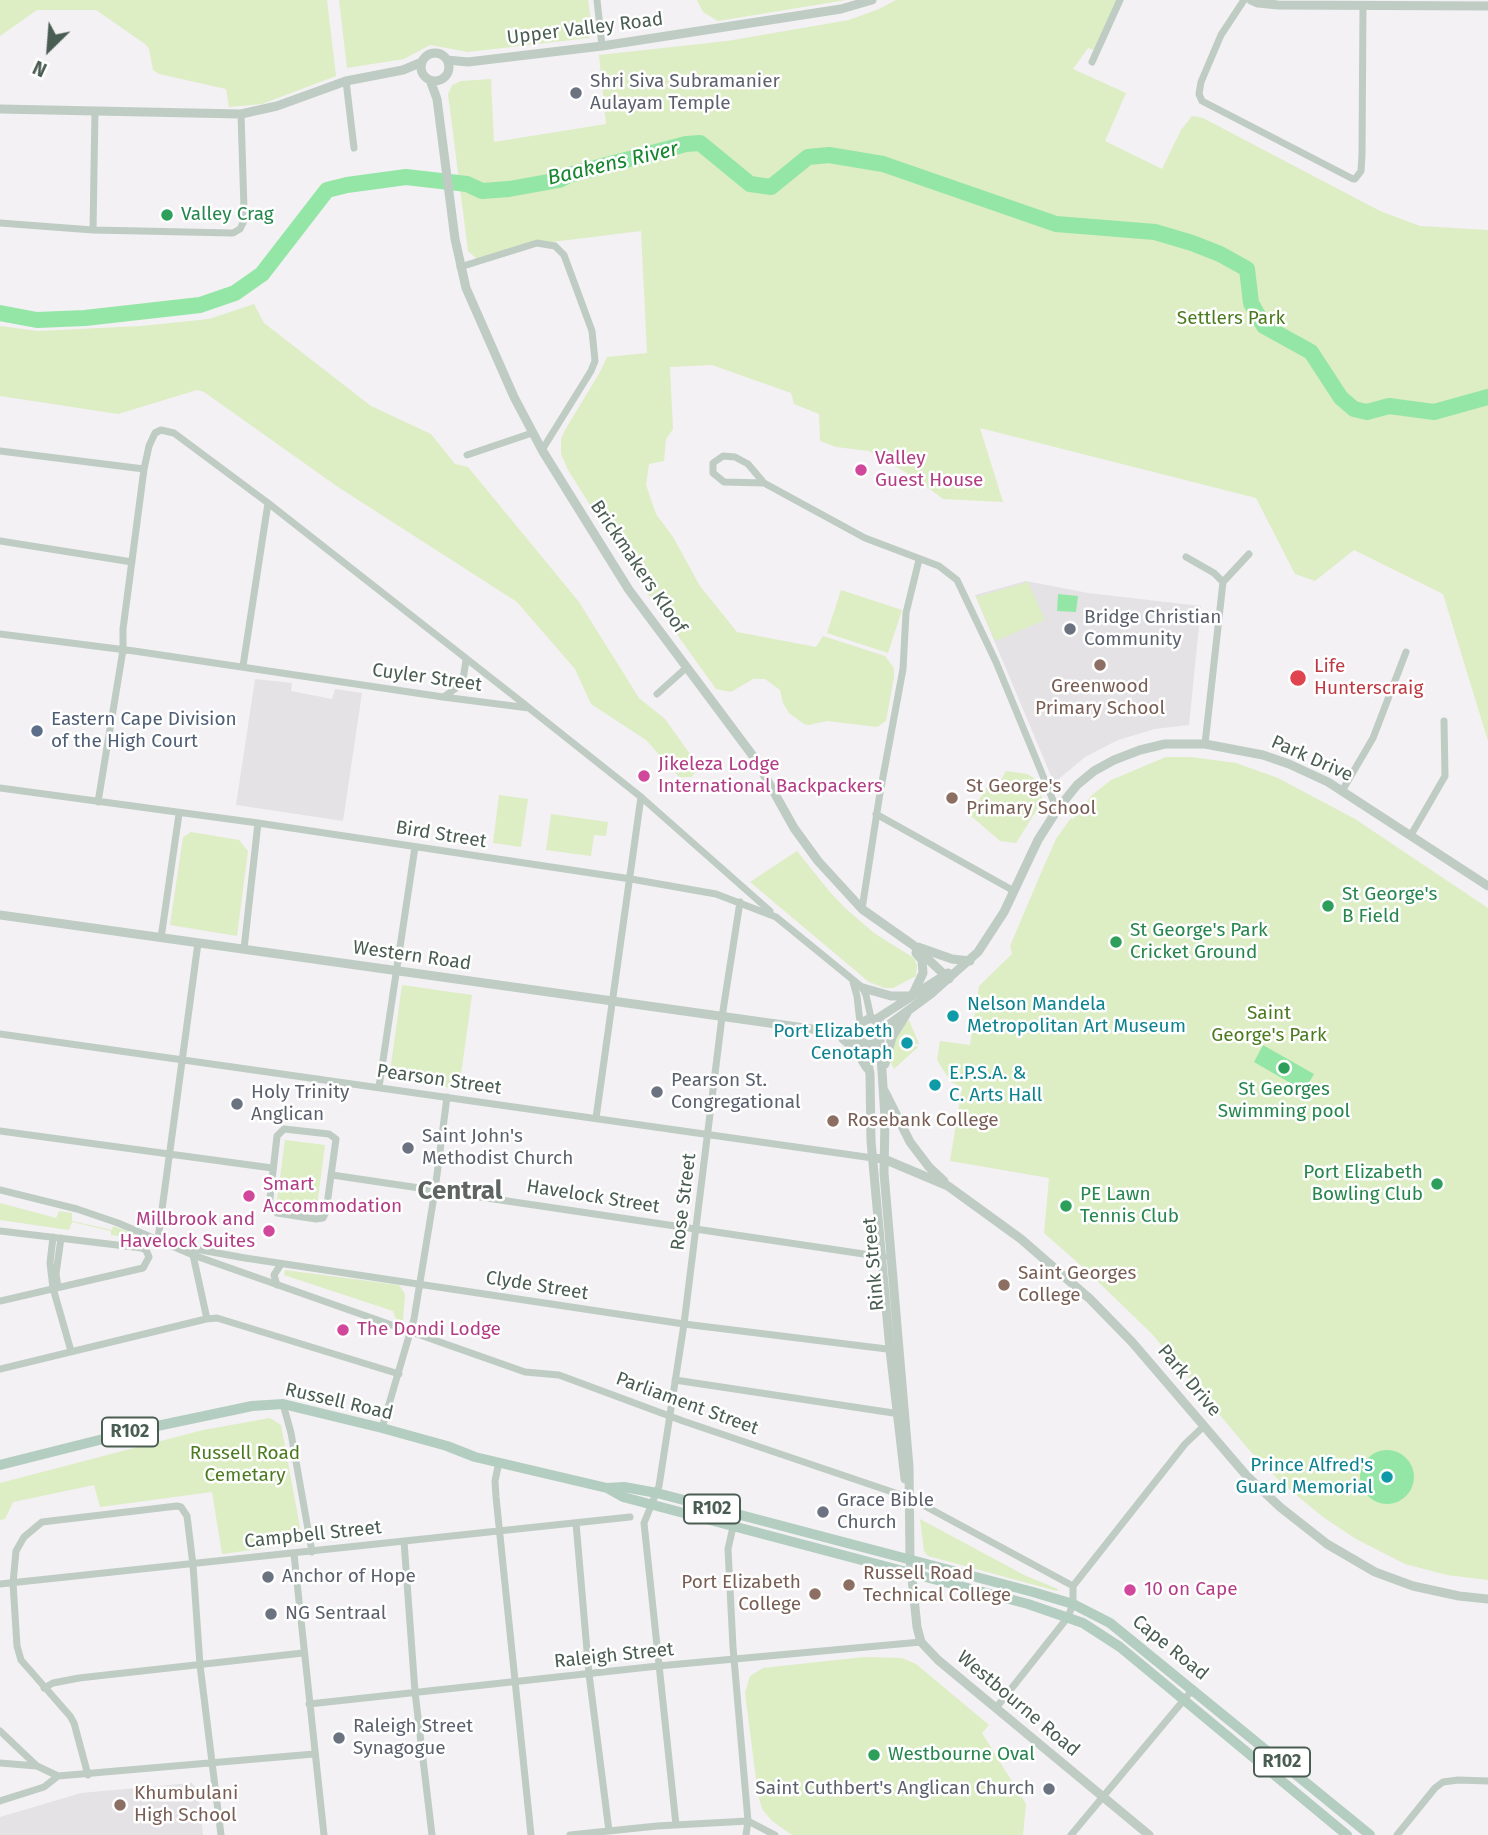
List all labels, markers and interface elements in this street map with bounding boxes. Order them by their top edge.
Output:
street label: Upper Valley Road [506,8,664,50]
north arrow [14,14,84,84]
text: N [29,55,50,82]
place label: Shri Siva Subramanier Aulayam Temple [590,71,780,115]
marker: Shri Siva Subramanier Aulayam Temple [568,85,584,101]
water label: Baakens River [545,137,681,191]
place label: Valley Crag [181,204,274,226]
marker: Valley Crag [159,207,175,223]
park label: Settlers Park [1177,308,1285,330]
place label: Valley Guest House [875,448,983,492]
marker: Valley Guest House [853,462,869,478]
street label: Brickmakers Kloof [585,496,691,638]
place label: Bridge Christian Community [1084,607,1221,651]
marker: Bridge Christian Community [1062,621,1078,637]
place label: Life Hunterscraig [1314,656,1423,700]
marker: Greenwood Primary School [1092,657,1108,673]
street label: Cuyler Street [371,659,483,697]
marker: Life Hunterscraig [1288,668,1308,688]
place label: Greenwood Primary School [1035,676,1165,720]
place label: Eastern Cape Division of the High Court [51,709,237,753]
marker: Eastern Cape Division of the High Court [29,723,45,739]
street label: Park Drive [1268,731,1356,787]
place label: Jikeleza Lodge International Backpackers [658,754,883,798]
marker: Jikeleza Lodge International Backpackers [636,768,652,784]
place label: St George's Primary School [966,776,1096,820]
marker: St George's Primary School [944,790,960,806]
street label: Bird Street [394,817,488,853]
place label: St George's B Field [1342,884,1437,928]
marker: St George's B Field [1320,898,1336,914]
place label: St George's Park Cricket Ground [1130,920,1268,964]
marker: St George's Park Cricket Ground [1108,934,1124,950]
street label: Western Road [352,936,472,976]
place label: Nelson Mandela Metropolitan Art Museum [967,994,1186,1038]
park label: Saint George's Park [1211,1003,1327,1047]
marker: Nelson Mandela Metropolitan Art Museum [945,1008,961,1024]
place label: Port Elizabeth Cenotaph [773,1021,893,1065]
marker: Port Elizabeth Cenotaph [899,1035,915,1051]
street label: Pearson Street [375,1060,503,1100]
marker: St Georges Swimming pool [1276,1060,1292,1076]
place label: E.P.S.A. & C. Arts Hall [949,1063,1042,1107]
place label: Pearson St. Congregational [671,1070,801,1114]
marker: E.P.S.A. & C. Arts Hall [927,1077,943,1093]
place label: St Georges Swimming pool [1218,1079,1350,1123]
place label: Holy Trinity Anglican [251,1082,349,1126]
marker: Pearson St. Congregational [649,1084,665,1100]
marker: Holy Trinity Anglican [229,1096,245,1112]
place label: Rosebank College [847,1110,999,1132]
marker: Rosebank College [825,1113,841,1129]
place label: Saint John's Methodist Church [422,1126,573,1170]
marker: Saint John's Methodist Church [400,1140,416,1156]
street label: Rose Street [667,1152,701,1252]
place label: Port Elizabeth Bowling Club [1303,1162,1423,1206]
place label: Smart Accommodation [263,1174,402,1218]
street label: Havelock Street [525,1175,661,1219]
district label: Central [417,1176,503,1208]
marker: Port Elizabeth Bowling Club [1429,1176,1445,1192]
place label: PE Lawn Tennis Club [1080,1184,1179,1228]
marker: Smart Accommodation [241,1188,257,1204]
marker: PE Lawn Tennis Club [1058,1198,1074,1214]
place label: Millbrook and Havelock Suites [119,1209,255,1253]
street label: Rink Street [859,1216,889,1312]
marker: Millbrook and Havelock Suites [261,1223,277,1239]
place label: Saint Georges College [1018,1263,1136,1307]
street label: Clyde Street [484,1267,590,1305]
marker: Saint Georges College [996,1277,1012,1293]
place label: The Dondi Lodge [357,1319,501,1341]
marker: The Dondi Lodge [335,1322,351,1338]
street label: Park Drive [1152,1340,1226,1422]
street label: Parliament Street [613,1368,761,1440]
street label: Russell Road [283,1378,395,1426]
road number: R102 [102,1418,158,1447]
park label: Russell Road Cemetary [190,1443,300,1487]
place label: Prince Alfred's Guard Memorial [1236,1455,1373,1499]
marker: Prince Alfred's Guard Memorial [1379,1469,1395,1485]
place label: Grace Bible Church [837,1490,934,1534]
road number: R102 [684,1494,740,1524]
marker: Grace Bible Church [815,1504,831,1520]
street label: Campbell Street [243,1516,383,1554]
place label: Russell Road Technical College [863,1563,1011,1607]
place label: Anchor of Hope [282,1566,416,1588]
marker: Anchor of Hope [260,1569,276,1585]
place label: Port Elizabeth College [681,1572,801,1616]
marker: Russell Road Technical College [841,1577,857,1593]
place label: 10 on Cape [1144,1579,1238,1601]
marker: 10 on Cape [1122,1582,1138,1598]
marker: Port Elizabeth College [807,1586,823,1602]
place label: NG Sentraal [285,1603,386,1625]
marker: NG Sentraal [263,1606,279,1622]
street label: Cape Road [1127,1610,1213,1686]
street label: Raleigh Street [553,1638,675,1674]
street label: Westbourne Road [952,1646,1084,1762]
place label: Raleigh Street Synagogue [353,1716,473,1760]
marker: Raleigh Street Synagogue [331,1730,347,1746]
place label: Westbourne Oval [888,1744,1035,1766]
marker: Westbourne Oval [866,1747,882,1763]
road number: R102 [1254,1748,1310,1777]
place label: Saint Cuthbert's Anglican Church [755,1778,1035,1800]
marker: Saint Cuthbert's Anglican Church [1041,1781,1057,1797]
place label: Khumbulani High School [134,1783,238,1827]
marker: Khumbulani High School [112,1797,128,1813]

